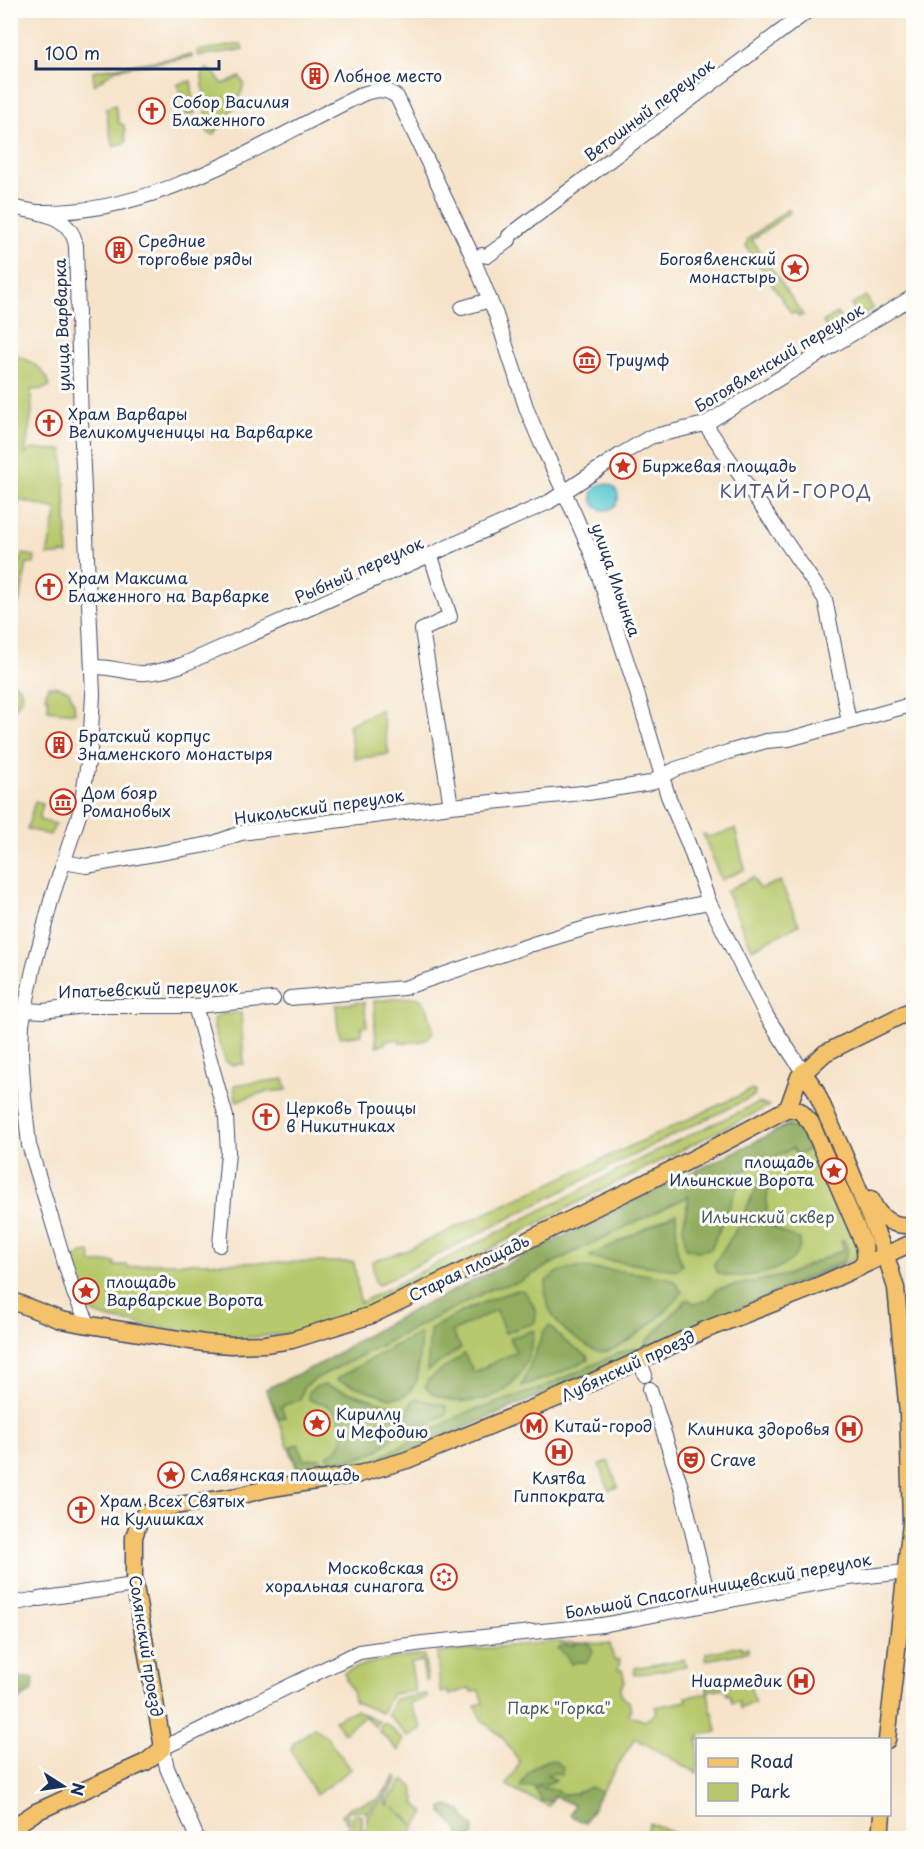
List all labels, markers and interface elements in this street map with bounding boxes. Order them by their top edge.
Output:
scale bar [36,33,219,71]
text: 100 m [45,39,100,66]
street label: Ветошный переулок [578,52,719,166]
building icon: Лобное место [300,61,330,91]
place label: Лобное место [334,63,442,87]
place label: Собор Василия Блаженного [172,89,290,131]
church icon: Собор Василия Блаженного [137,96,167,126]
place label: Средние торговые ряды [138,228,252,270]
building icon: Средние торговые ряды [104,235,134,265]
place label: Богоявленский монастырь [659,246,776,288]
place icon: Богоявленский монастырь [780,253,810,283]
street label: улица Варварка [47,258,75,392]
street label: Богоявленский переулок [689,297,868,417]
museum icon: Триумф [572,345,602,375]
place label: Триумф [606,347,670,371]
place label: Храм Варвары Великомученицы на Варварке [68,401,314,443]
church icon: Храм Варвары Великомученицы на Варварке [34,408,64,438]
place icon: Биржевая площадь [608,451,638,481]
place label: Биржевая площадь [642,453,796,477]
district label: КИТАЙ-ГОРОД [720,477,872,504]
street label: улица Ильинка [586,520,648,640]
street label: Рыбный переулок [290,530,427,608]
place label: Храм Максима Блаженного на Варварке [68,565,270,607]
church icon: Храм Максима Блаженного на Варварке [34,572,64,602]
place label: Братский корпус Знаменского монастыря [77,723,273,765]
building icon: Братский корпус Знаменского монастыря [44,730,74,760]
place label: Дом бояр Романовых [81,780,171,822]
street label: Никольский переулок [233,782,406,830]
museum icon: Дом бояр Романовых [48,787,78,817]
street label: Ипатьевский переулок [58,973,239,1003]
place label: Церковь Троицы в Никитниках [286,1095,416,1137]
church icon: Церковь Троицы в Никитниках [251,1102,281,1132]
place label: площадь Ильинские Ворота [670,1149,814,1191]
place icon: площадь Ильинские Ворота [819,1156,849,1186]
park label: Ильинский сквер [701,1204,835,1228]
street label: Старая площадь [404,1227,533,1307]
place label: площадь Варварские Ворота [106,1269,264,1311]
place icon: площадь Варварские Ворота [71,1276,101,1306]
street label: Лубянский проезд [557,1323,699,1407]
place label: Кириллу и Мефодию [336,1401,428,1443]
place icon: Кириллу и Мефодию [302,1408,332,1438]
metro station icon: Китай-город [519,1411,549,1441]
place label: Китай-город [554,1413,652,1437]
hospital icon: Клиника здоровья [834,1414,864,1444]
place label: Клиника здоровья [687,1416,830,1440]
hospital icon: Клятва Гиппократа [544,1437,574,1467]
theatre icon: Crave [676,1445,706,1475]
place label: Crave [710,1447,756,1471]
place icon: Славянская площадь [156,1460,186,1490]
place label: Славянская площадь [190,1462,360,1486]
place label: Клятва Гиппократа [513,1465,605,1507]
place label: Храм Всех Святых на Кулишках [100,1488,245,1530]
church icon: Храм Всех Святых на Кулишках [66,1495,96,1525]
street label: Большой Спасоглинищевский переулок [563,1546,873,1624]
place label: Московская хоральная синагога [265,1555,424,1597]
synagogue icon: Московская хоральная синагога [429,1562,459,1592]
street label: Солянский проезд [124,1573,170,1719]
hospital icon: Ниармедик [786,1666,816,1696]
place label: Ниармедик [691,1668,782,1692]
park label: Парк "Горка" [507,1695,611,1719]
legend [696,1738,891,1816]
text: Road [750,1747,794,1774]
north arrow [33,1756,93,1816]
text: Park [750,1777,790,1804]
text: N [66,1781,92,1798]

